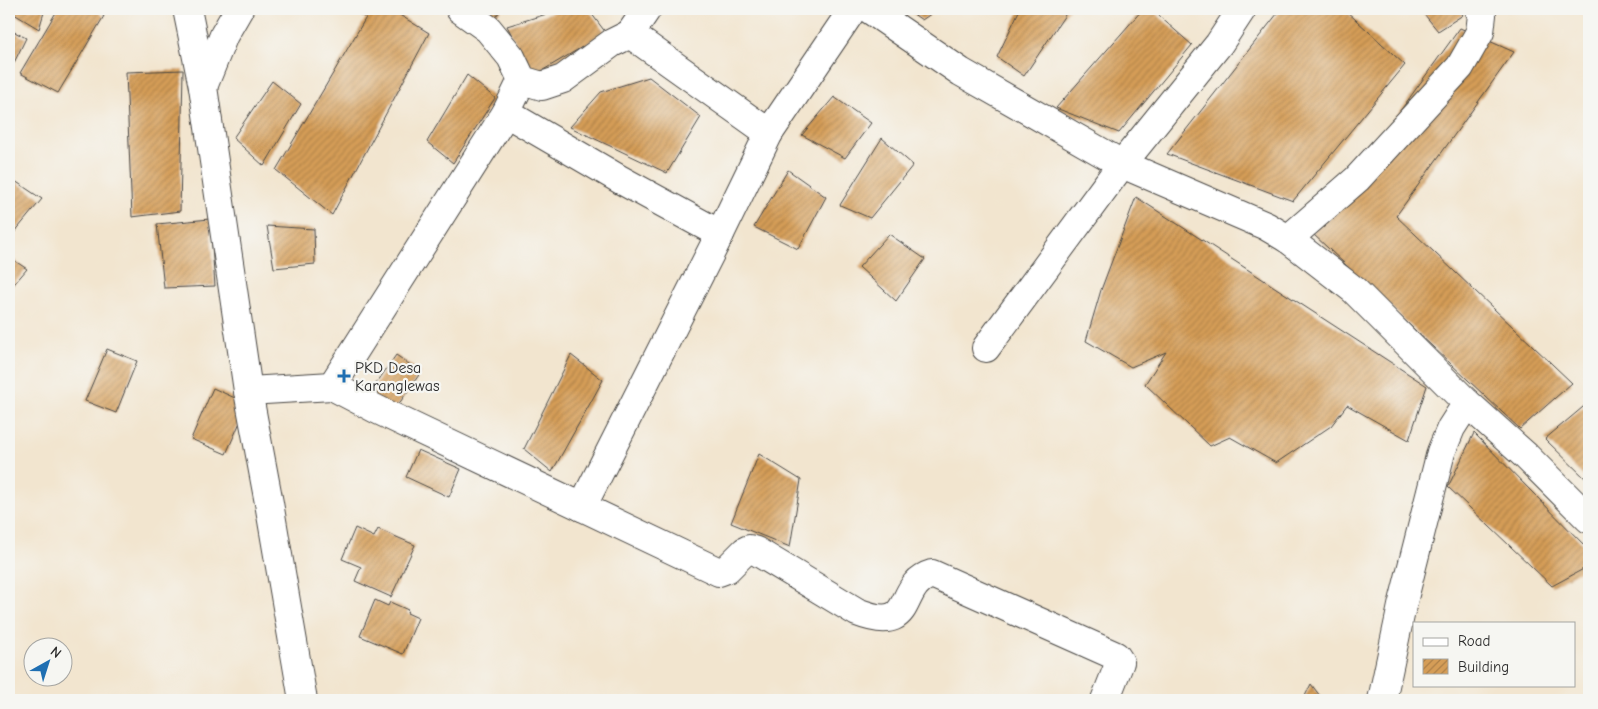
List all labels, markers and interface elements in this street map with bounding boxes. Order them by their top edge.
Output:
place label: PKD Desa Karanglewas [355,359,440,395]
marker: PKD Desa Karanglewas [337,369,351,383]
legend [1413,622,1576,686]
text: Road [1458,632,1490,650]
north arrow [22,636,72,686]
text: N [47,643,65,662]
text: Building [1458,658,1509,676]

